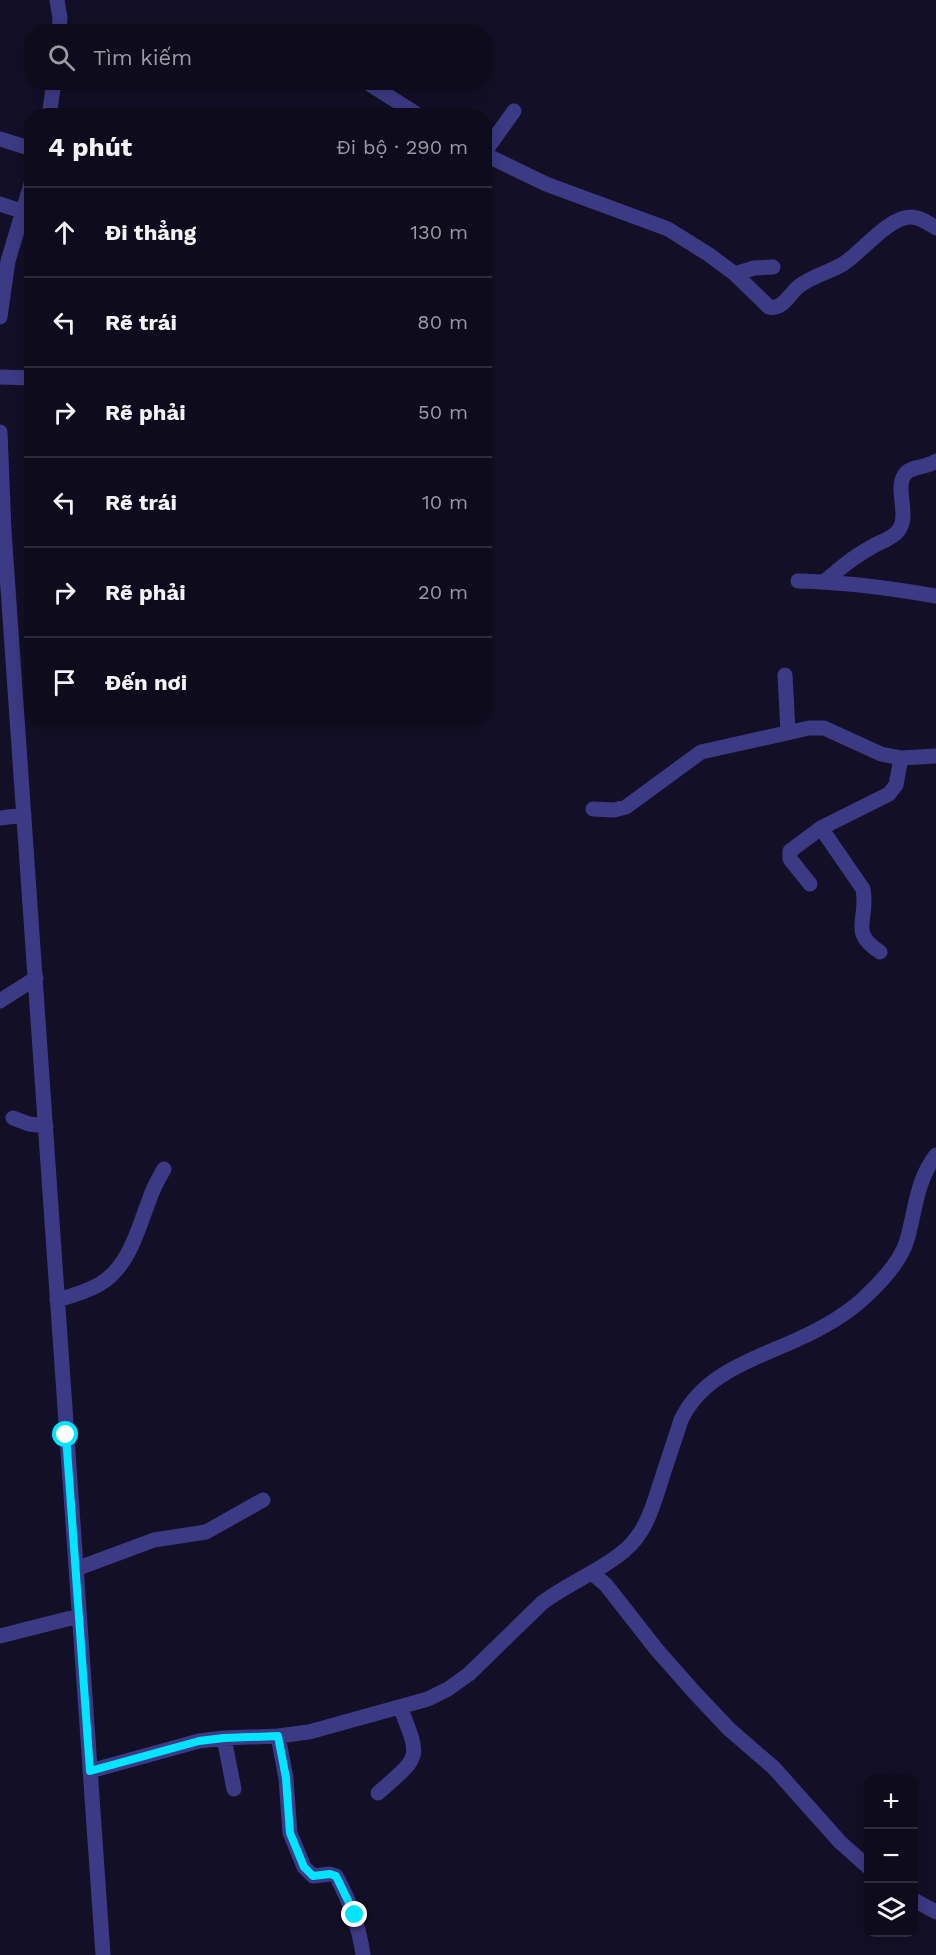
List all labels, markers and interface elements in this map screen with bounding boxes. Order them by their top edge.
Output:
search box [24,24,492,90]
icon: search [45,41,78,74]
text: Tìm kiếm [93,45,192,70]
text: 4 phút [48,132,132,162]
text: Đi bộ · 290 m [336,135,468,159]
icon: ahead [48,216,81,249]
text: Đi thẳng [105,220,196,245]
text: 130 m [410,220,468,244]
icon: left [48,306,81,339]
text: Rẽ trái [105,310,177,335]
text: 80 m [417,310,468,334]
icon: right [48,396,81,429]
text: Rẽ phải [105,400,186,425]
text: 50 m [418,400,468,424]
icon: left [48,486,81,519]
text: Rẽ trái [105,490,177,515]
text: 10 m [422,490,468,514]
icon: right [48,576,81,609]
text: Rẽ phải [105,580,186,605]
text: 20 m [418,580,468,604]
icon: arrive [48,666,81,699]
text: Đến nơi [105,670,187,695]
route start [52,1421,78,1447]
map controls [864,1775,918,1937]
button: + [864,1775,918,1829]
button: − [864,1829,918,1883]
button: layers [864,1883,918,1937]
route end [341,1901,367,1927]

